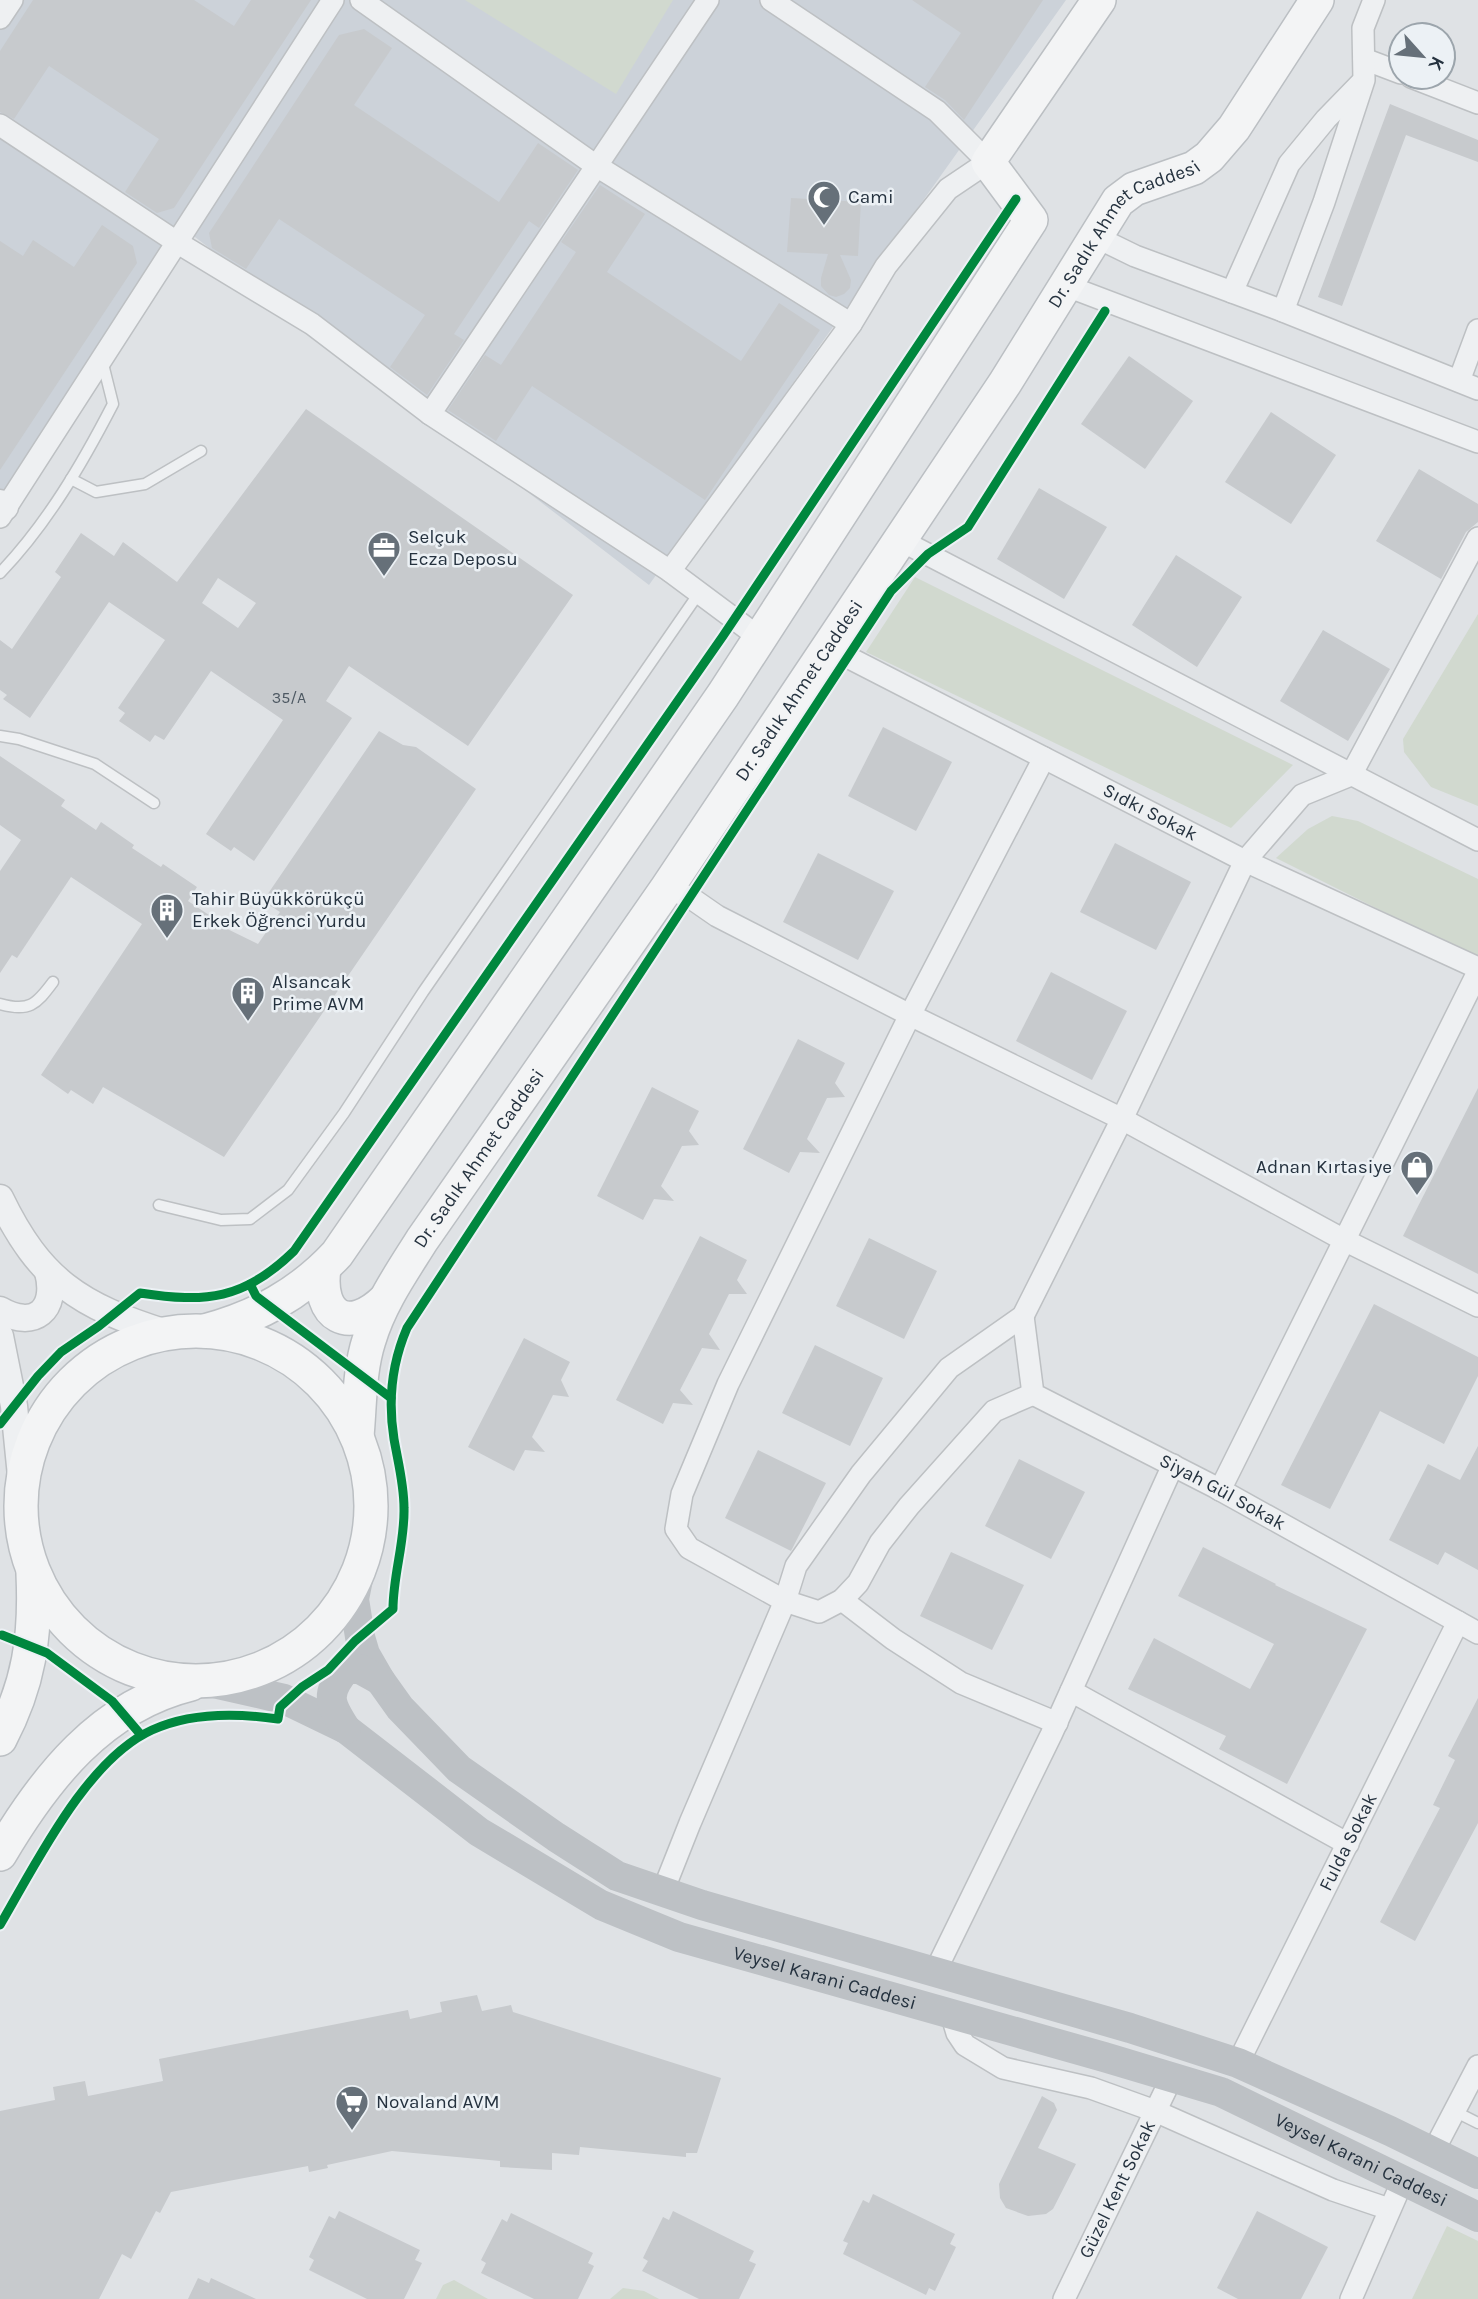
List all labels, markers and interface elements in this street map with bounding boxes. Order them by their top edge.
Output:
north arrow [1387,21,1457,91]
text: K [1423,53,1449,74]
street label: Dr. Sadık Ahmet Caddesi [1043,156,1205,312]
mosque icon: Cami [805,178,843,227]
place label: Cami [848,186,894,208]
place label: Selçuk Ecza Deposu [408,526,518,570]
office icon: Selçuk Ecza Deposu [365,529,403,578]
street label: Dr. Sadık Ahmet Caddesi [731,596,868,785]
house number: 35/A [272,688,306,707]
street label: Sıdkı Sokak [1099,779,1201,846]
place label: Tahir Büyükkörükçü Erkek Öğrenci Yurdu [192,888,367,932]
building icon: Tahir Büyükkörükçü Erkek Öğrenci Yurdu [148,891,186,940]
place label: Alsancak Prime AVM [272,971,364,1015]
building icon: Alsancak Prime AVM [229,974,267,1023]
street label: Dr. Sadık Ahmet Caddesi [409,1065,549,1252]
shop icon: Adnan Kırtasiye [1398,1148,1436,1197]
place label: Adnan Kırtasiye [1256,1156,1392,1178]
street label: Siyah Gül Sokak [1156,1449,1290,1535]
street label: Fulda Sokak [1315,1789,1382,1894]
street label: Veysel Karani Caddesi [731,1942,919,2014]
supermarket icon: Novaland AVM [333,2083,371,2132]
place label: Novaland AVM [376,2091,500,2113]
street label: Veysel Karani Caddesi [1271,2109,1451,2211]
street label: Güzel Kent Sokak [1075,2116,1160,2262]

